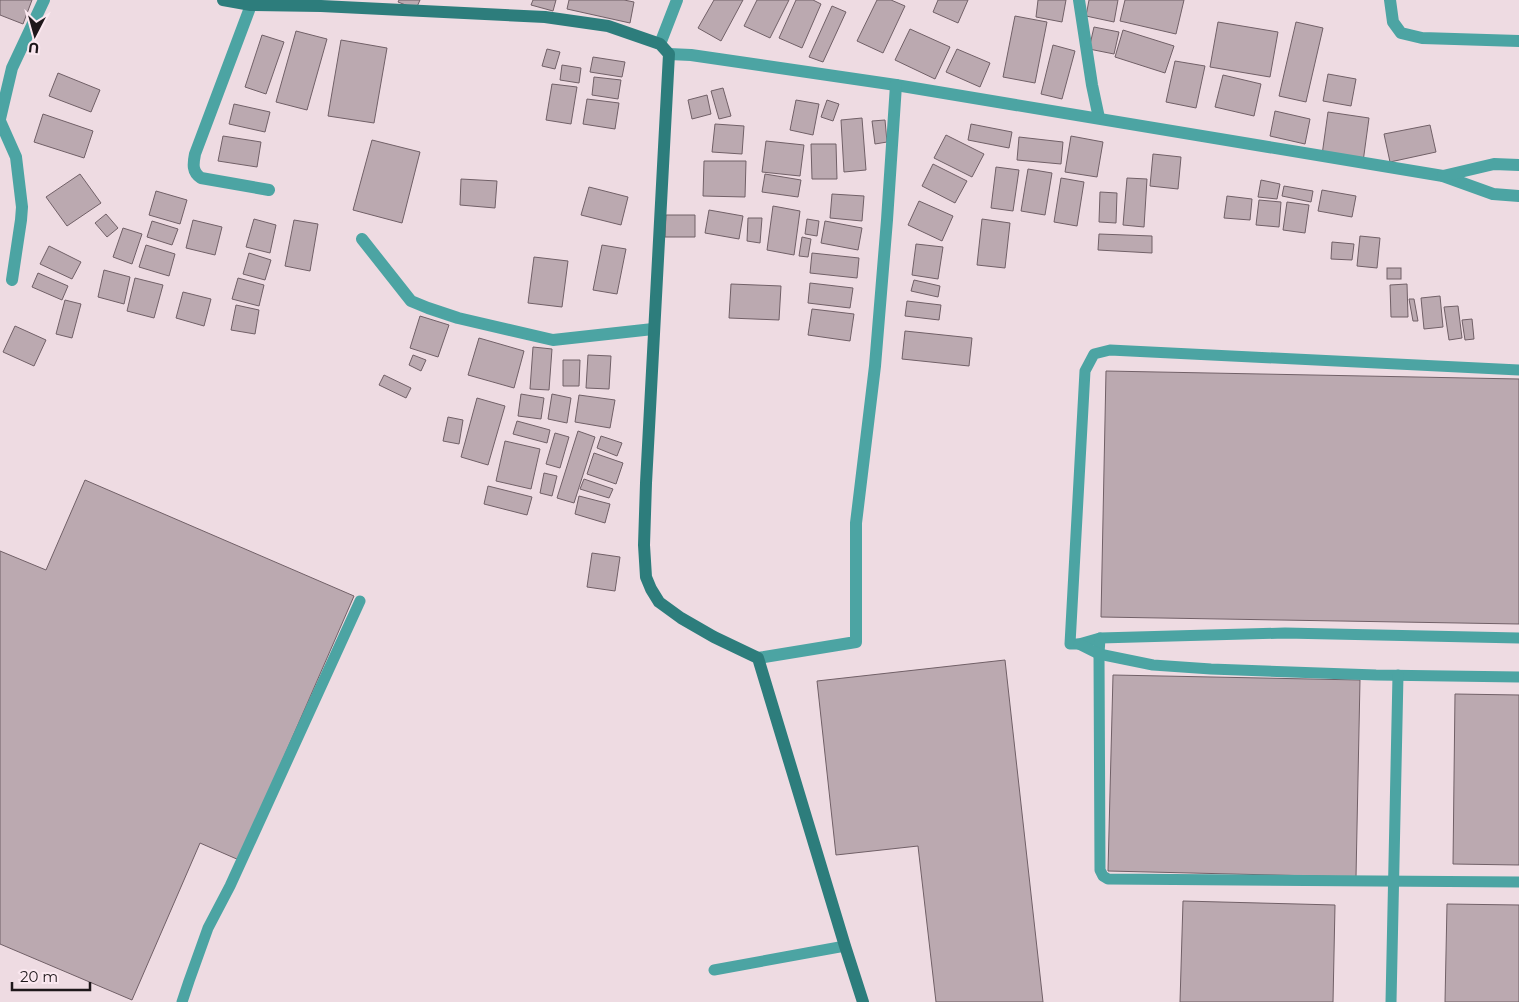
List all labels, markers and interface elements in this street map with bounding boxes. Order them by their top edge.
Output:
north arrow [10,10,60,60]
text: U [27,38,40,57]
scale bar [12,960,90,992]
text: 20 m [20,967,58,986]

